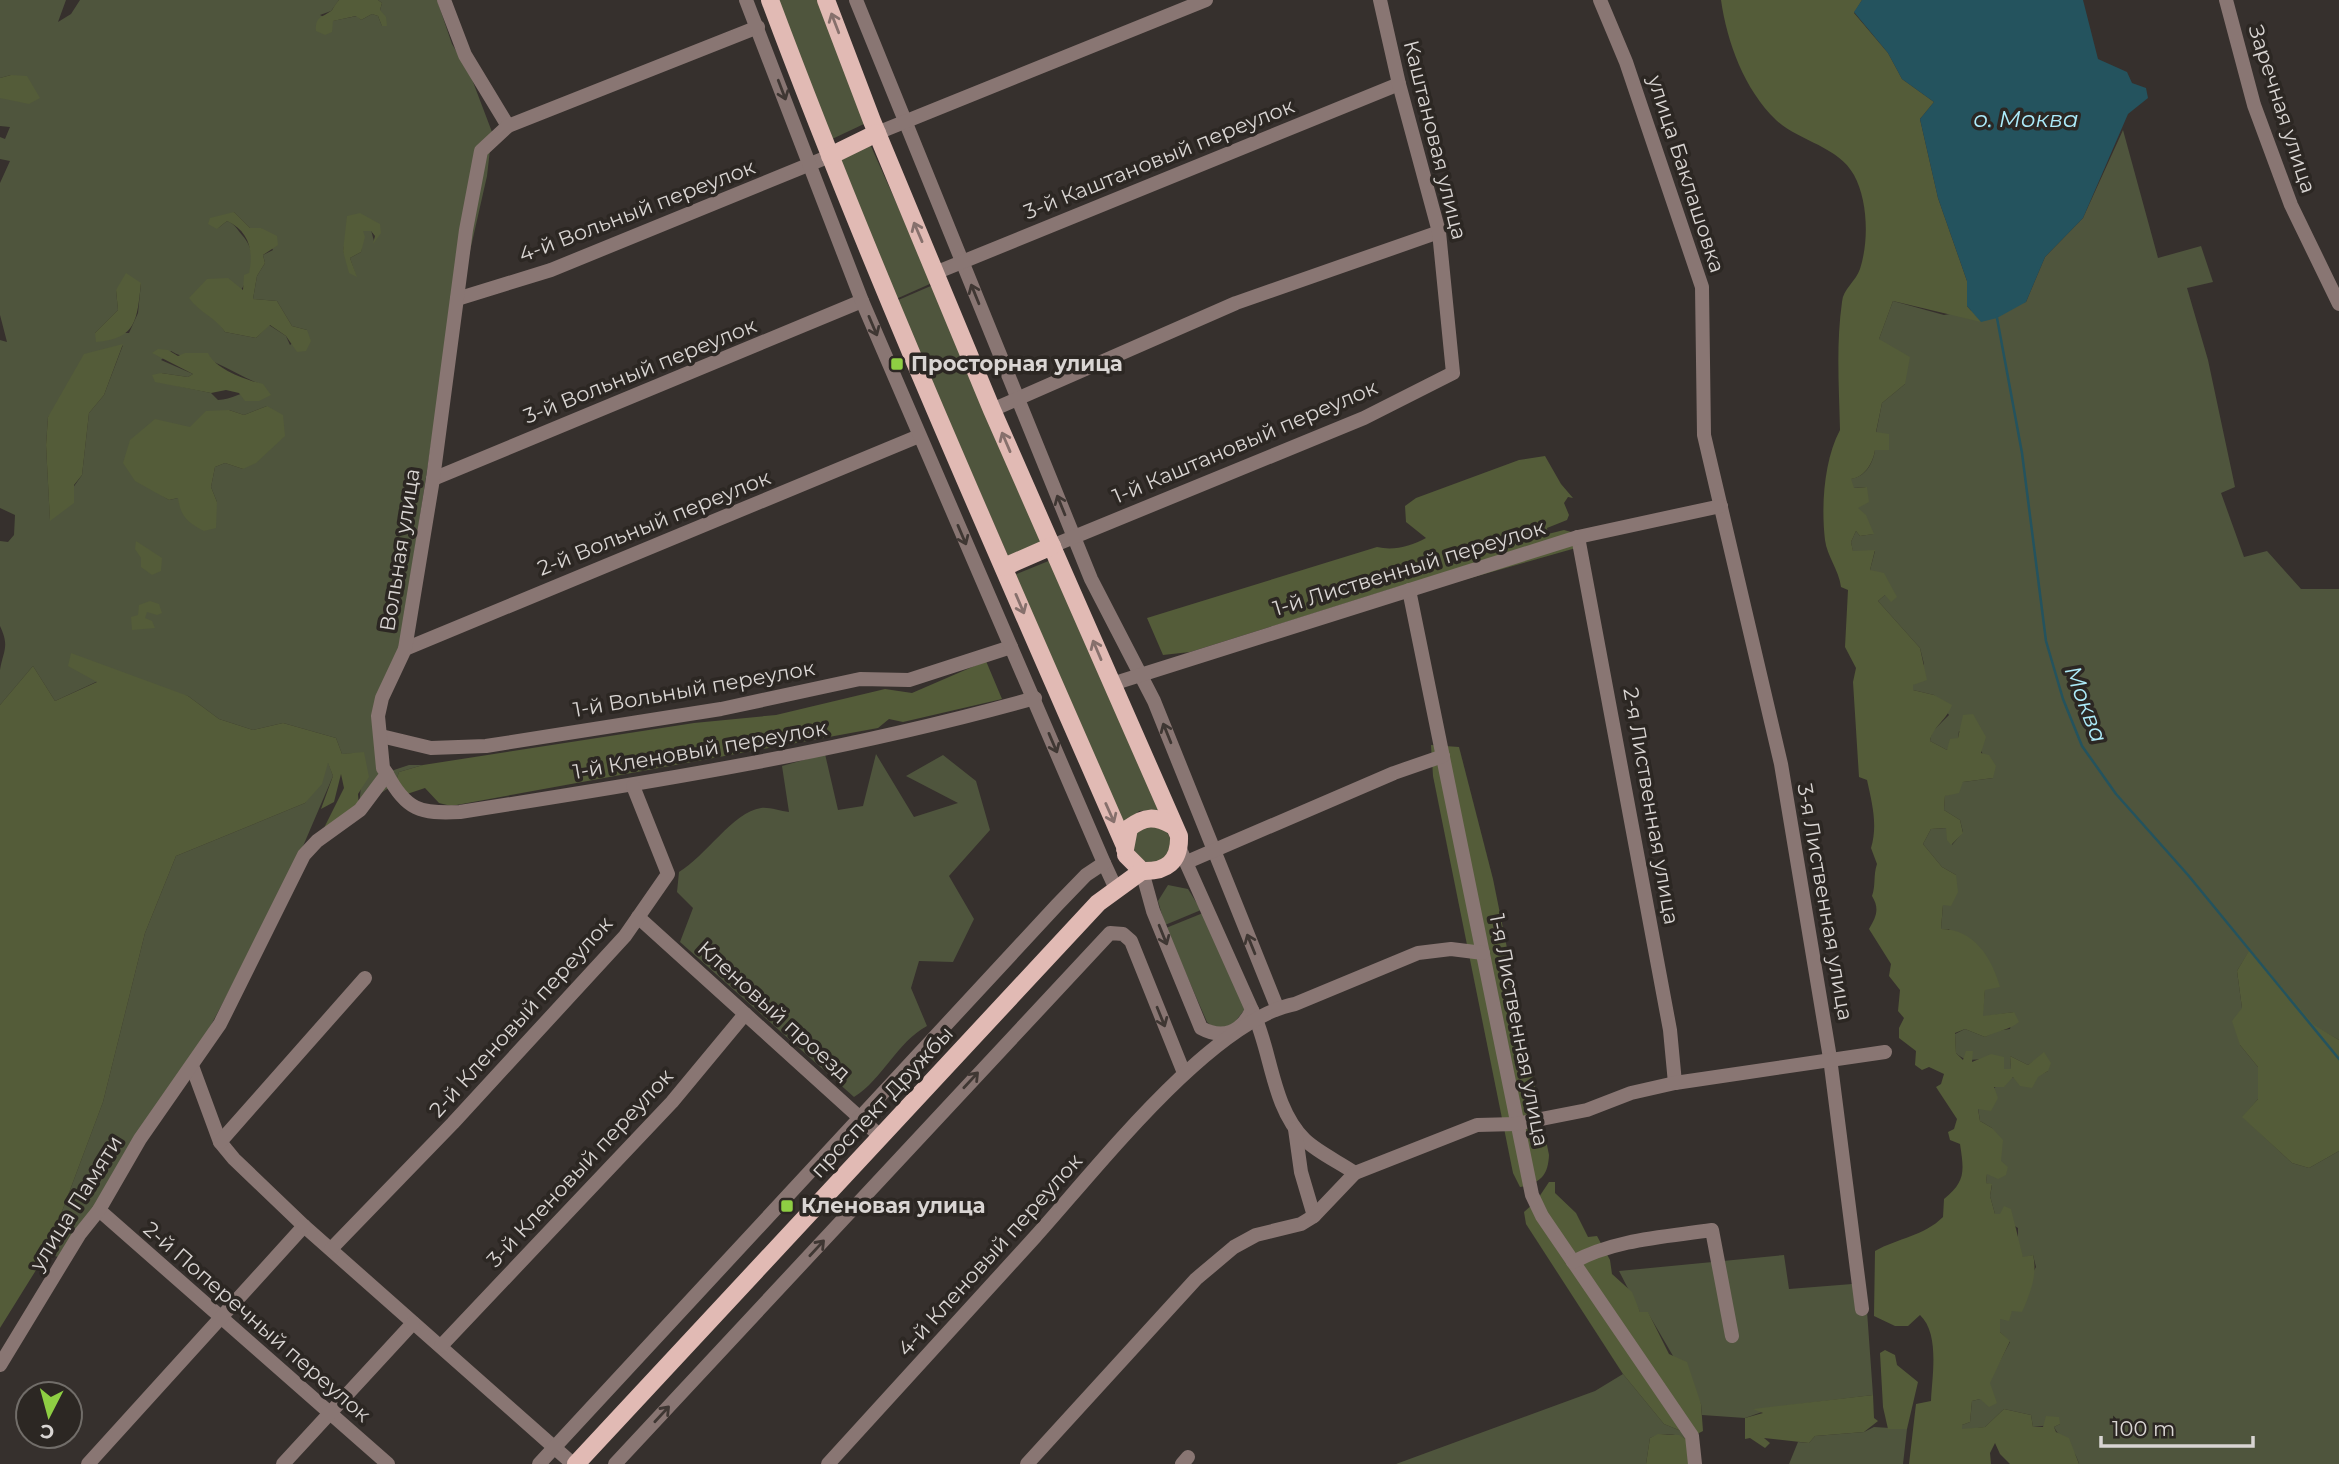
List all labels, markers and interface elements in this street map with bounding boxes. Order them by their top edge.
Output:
one-way arrow [828,13,840,35]
street label: Заречная улица [2243,22,2321,196]
street label: Каштановая улица [1399,38,1472,242]
street label: улица Баклашовка [1642,71,1730,276]
one-way arrow [777,79,790,101]
street label: 3-й Каштановый переулок [1020,93,1298,224]
water label: о. Моква [1973,105,2079,133]
street label: 4-й Вольный переулок [515,154,759,267]
one-way arrow [911,222,924,243]
one-way arrow [968,283,981,305]
street label: 3-й Вольный переулок [520,312,760,429]
one-way arrow [867,314,880,336]
place label: Просторная улица [911,351,1123,376]
marker: Просторная улица [889,356,905,372]
street label: 1-й Каштановый переулок [1109,374,1381,509]
one-way arrow [998,432,1011,453]
street label: 2-й Вольный переулок [534,464,774,581]
street label: Вольная улица [374,467,425,633]
one-way arrow [1053,494,1066,516]
street label: 1-й Лиственный переулок [1270,514,1548,621]
one-way arrow [956,523,969,545]
one-way arrow [1014,593,1027,614]
one-way arrow [1090,640,1103,661]
street label: 1-й Вольный переулок [571,655,817,722]
water label: Моква [2059,662,2113,746]
street label: 2-я Лиственная улица [1618,685,1685,926]
street label: 1-й Кленовый переулок [571,715,829,784]
one-way arrow [1159,722,1172,744]
one-way arrow [1047,732,1060,754]
street label: 3-я Лиственная улица [1792,781,1859,1022]
one-way arrow [1104,801,1117,823]
street label: 2-й Кленовый переулок [424,911,617,1122]
street label: 1-я Лиственная улица [1485,912,1554,1148]
one-way arrow [1157,924,1170,946]
one-way arrow [1244,934,1257,955]
street label: Кленовый проезд [693,935,856,1086]
one-way arrow [1156,1006,1169,1028]
street label: проспект Дружбы [805,1021,958,1183]
street label: 3-й Кленовый переулок [481,1063,678,1272]
one-way arrow [963,1072,980,1089]
street label: улица Памяти [24,1131,127,1276]
street label: 4-й Кленовый переулок [892,1148,1087,1361]
place label: Кленовая улица [801,1193,985,1218]
marker: Кленовая улица [779,1198,795,1214]
street label: 2-й Поперечный переулок [139,1216,376,1427]
one-way arrow [809,1240,826,1257]
north arrow [14,1380,84,1450]
scale bar [2101,1404,2253,1448]
one-way arrow [654,1405,670,1423]
text: 100 m [2112,1416,2175,1441]
text: С [39,1419,55,1444]

